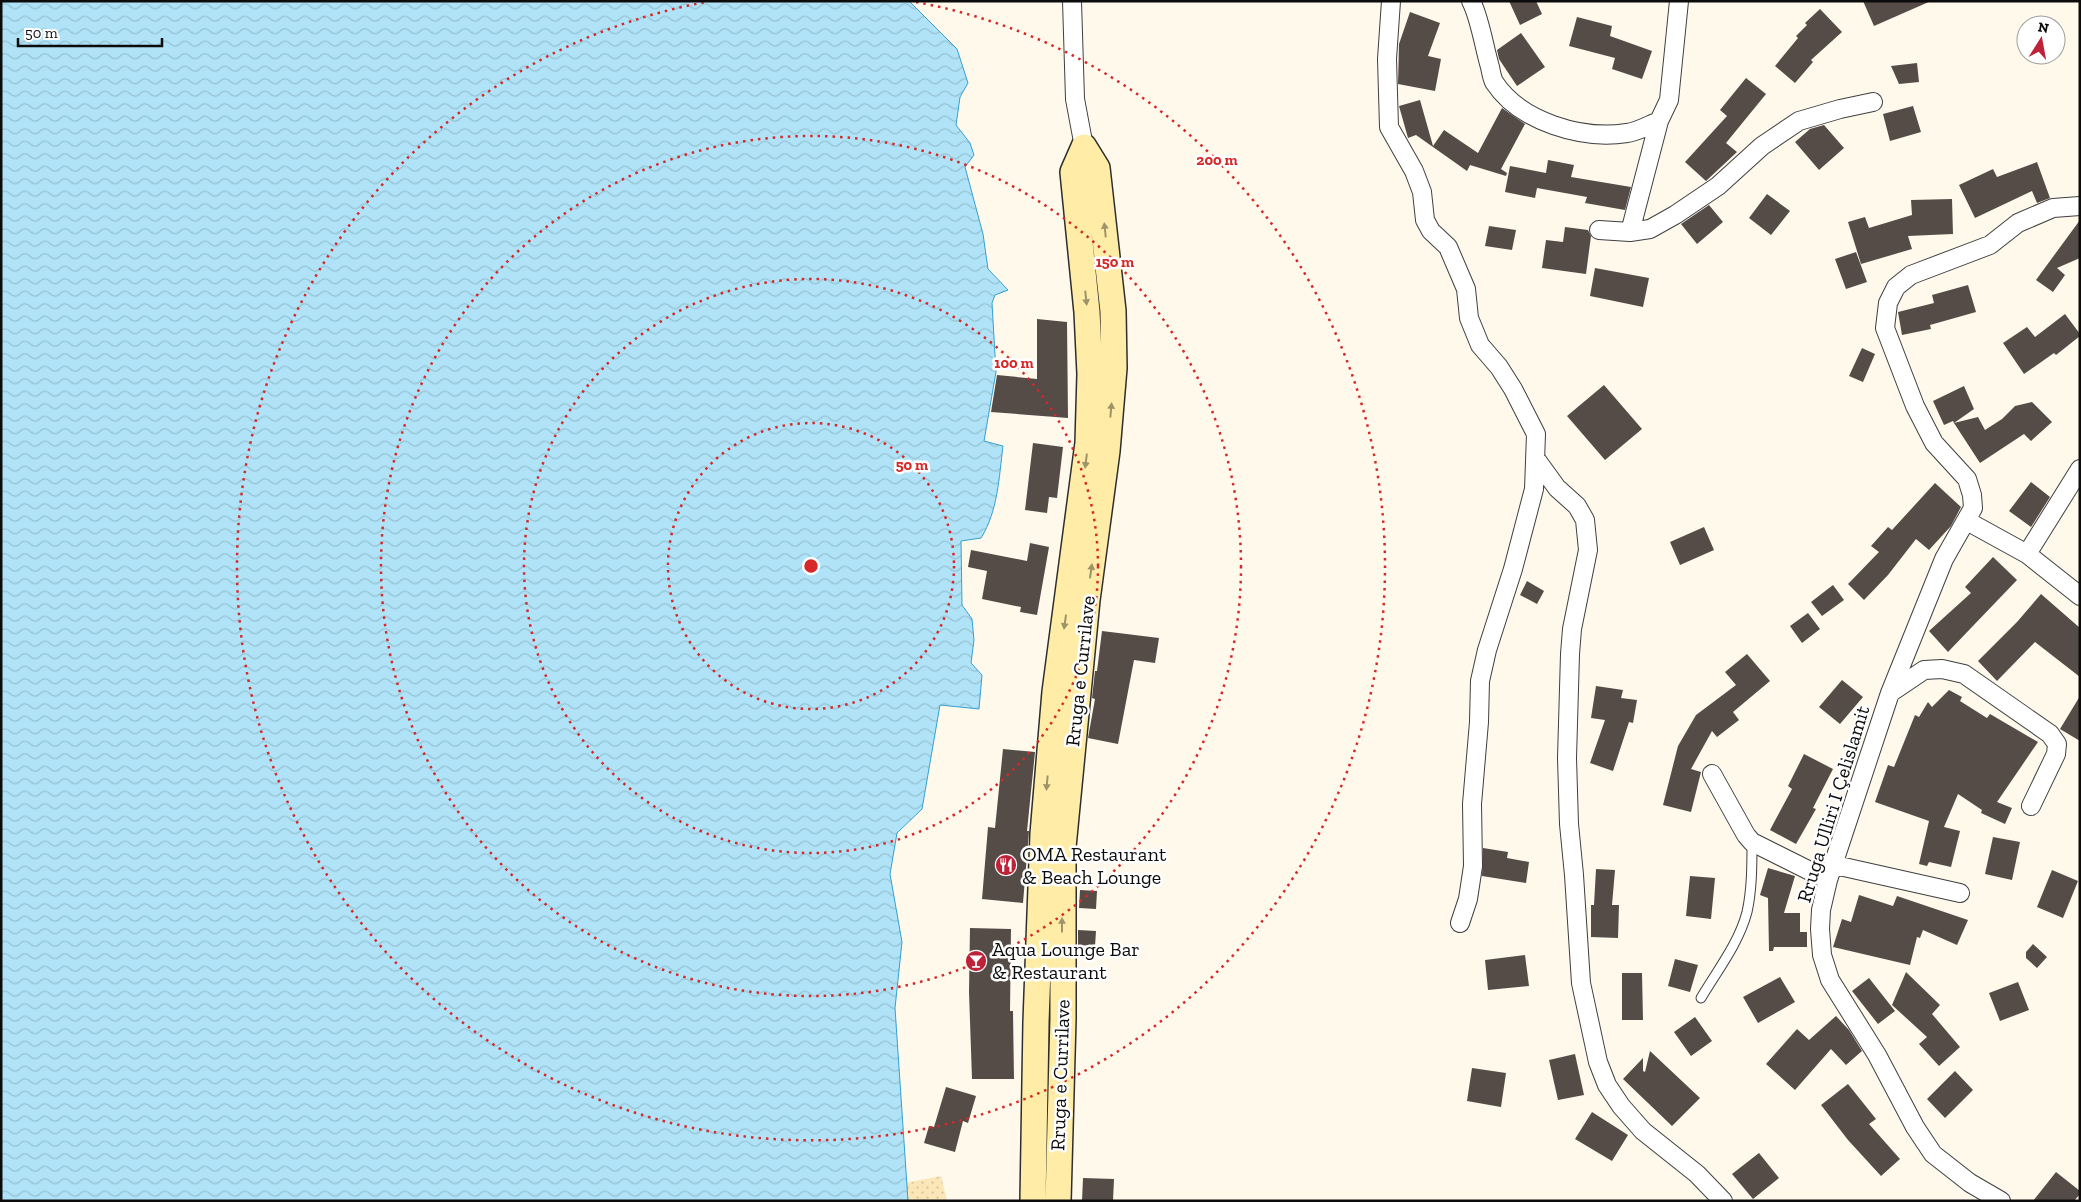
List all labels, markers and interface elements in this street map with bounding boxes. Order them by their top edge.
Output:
scale bar [18,15,161,47]
north arrow [2016,15,2066,65]
text: N [2037,18,2051,37]
text: 50 m [25,24,58,42]
text: 200 m [1196,151,1238,169]
one-way arrow [1101,222,1109,238]
text: 150 m [1096,253,1134,271]
one-way arrow [1082,291,1090,307]
text: 100 m [994,354,1034,372]
one-way arrow [1107,402,1115,418]
one-way arrow [1082,453,1090,469]
text: 50 m [896,456,928,474]
centre of rings [802,557,820,575]
one-way arrow [1087,563,1095,579]
street label: Rruga e Currilave [1060,594,1100,748]
one-way arrow [1061,614,1069,630]
street label: Rruga Ulliri I Çelislamit [1792,702,1875,905]
one-way arrow [1043,776,1051,792]
place label: OMA Restaurant & Beach Lounge [1022,842,1167,889]
restaurant icon: OMA Restaurant & Beach Lounge [994,853,1018,877]
one-way arrow [1058,916,1066,932]
place label: Aqua Lounge Bar & Restaurant [992,937,1140,984]
bar icon: Aqua Lounge Bar & Restaurant [964,949,988,973]
street label: Rruga e Currilave [1045,999,1075,1151]

